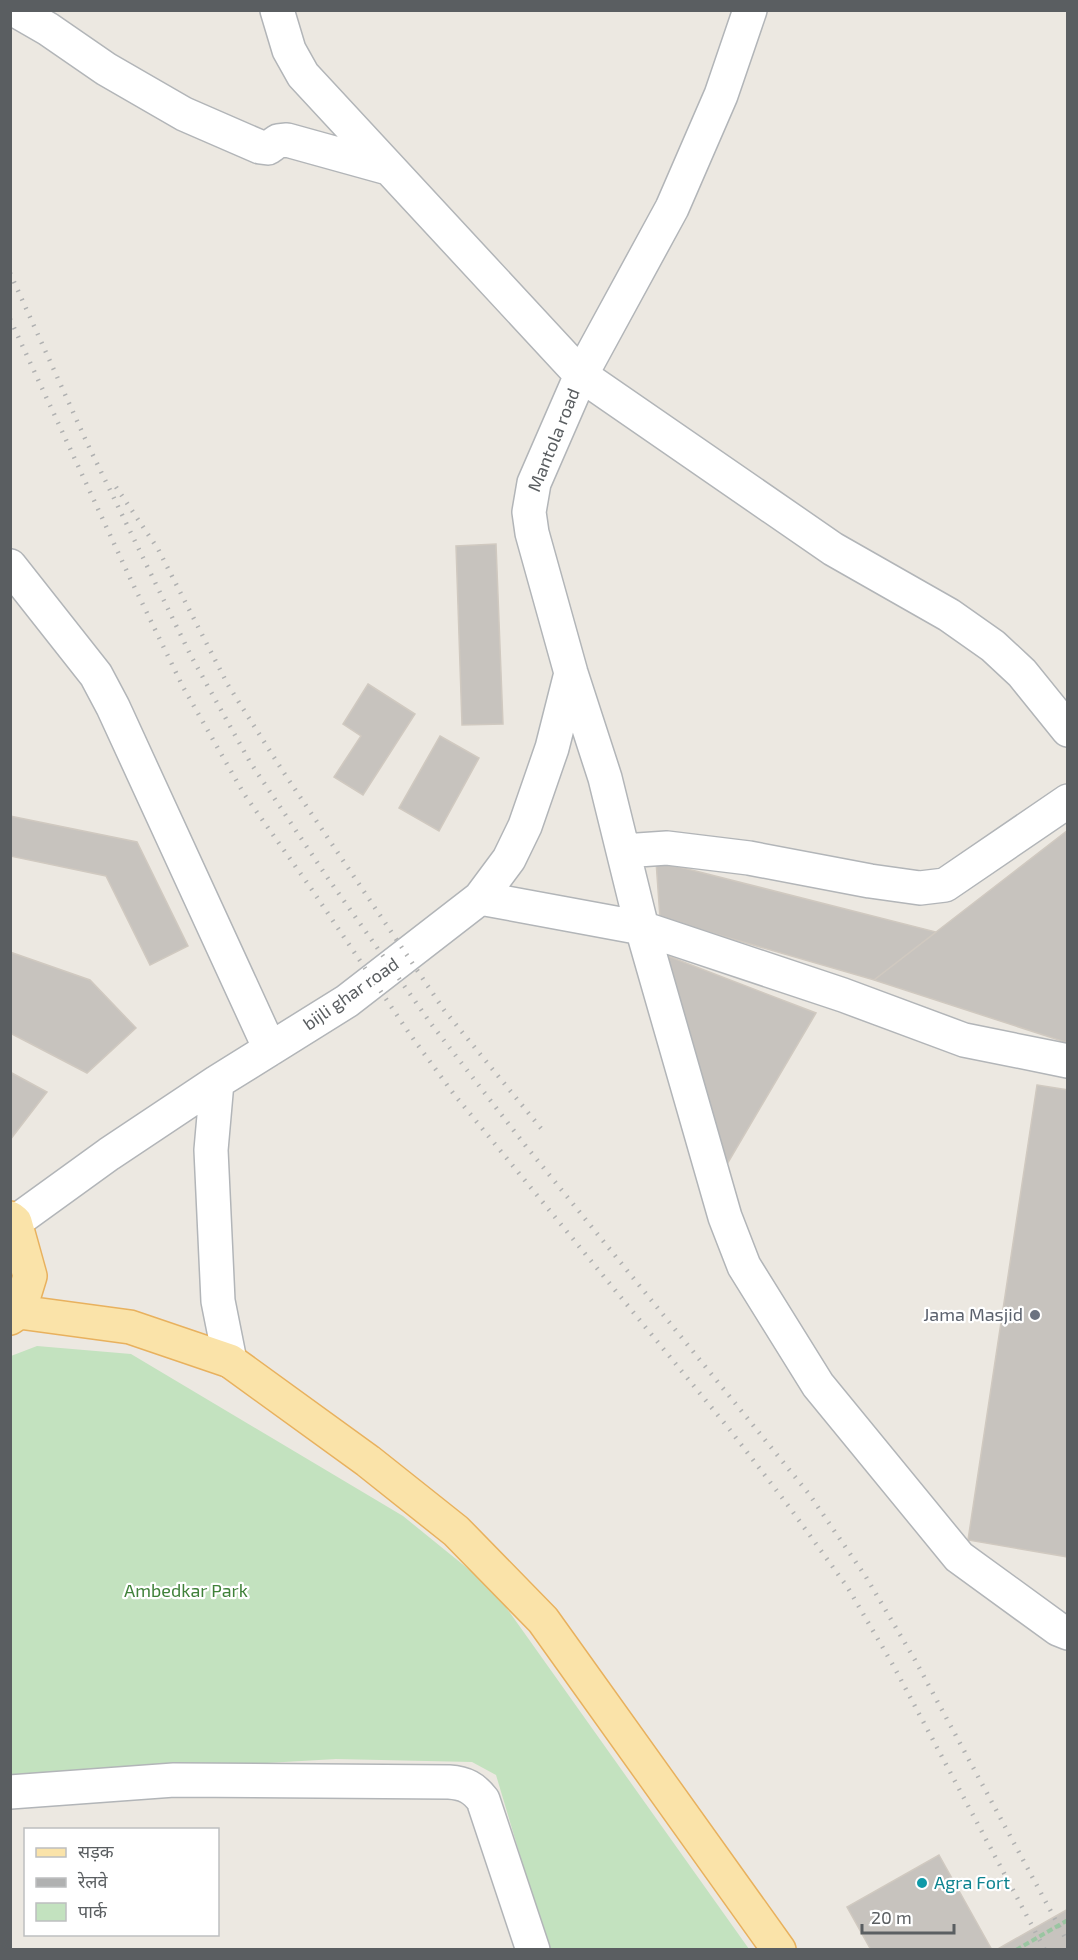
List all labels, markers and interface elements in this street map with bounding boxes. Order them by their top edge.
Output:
street label: Mantola road [522,385,584,495]
street label: bijli ghar road [298,952,402,1034]
place label: Jama Masjid [923,1303,1023,1325]
marker: Jama Masjid [1028,1308,1042,1322]
park label: Ambedkar Park [124,1579,248,1601]
legend [24,1828,219,1936]
text: सड़क [78,1840,115,1862]
text: रेलवे [77,1870,109,1892]
place label: Agra Fort [934,1871,1010,1893]
marker: Agra Fort [915,1876,929,1890]
scale bar [862,1897,954,1935]
text: पार्क [78,1900,108,1922]
text: 20 m [871,1906,912,1928]

